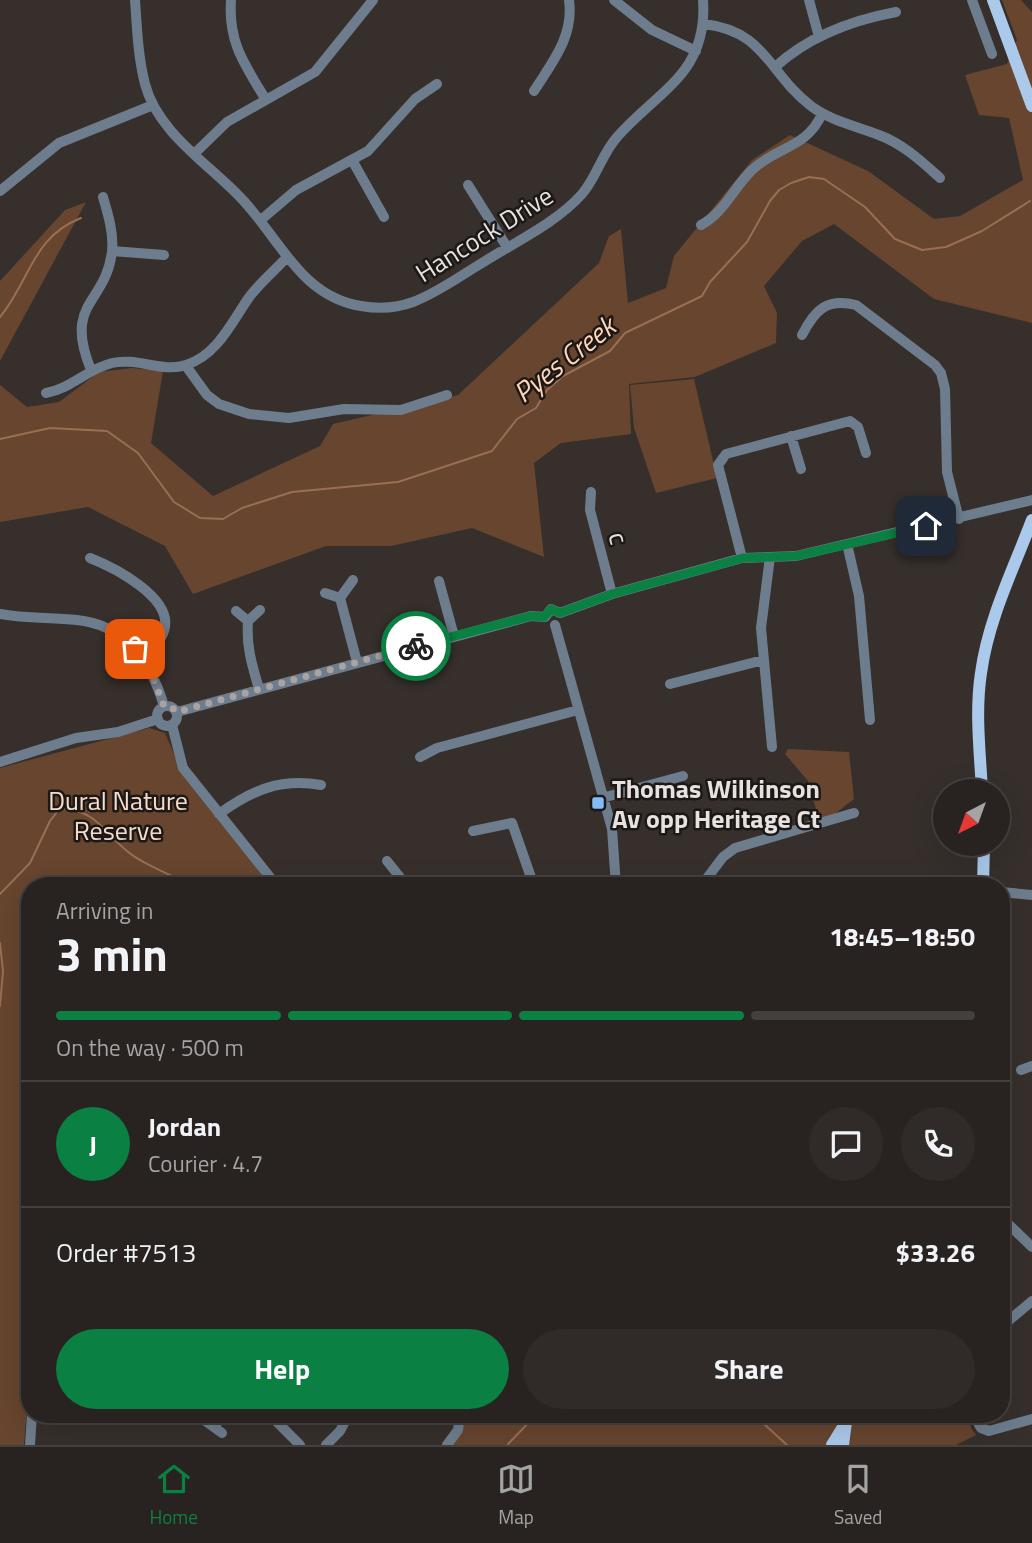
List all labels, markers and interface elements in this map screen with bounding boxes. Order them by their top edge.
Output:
street label: Hancock Drive [408,176,560,292]
water label: Pyes Creek [504,303,627,413]
pin [896,496,956,556]
icon: home [907,507,945,545]
street label: c [599,527,639,549]
courier [381,611,451,681]
pin [105,619,165,679]
icon: bike [397,627,435,665]
icon: bag [116,630,154,668]
place label: Thomas Wilkinson Av opp Heritage Ct [612,769,820,838]
north arrow [933,779,1010,856]
map controls [933,779,1010,856]
park label: Dural Nature Reserve [48,781,188,850]
marker: Thomas Wilkinson Av opp Heritage Ct [590,795,606,811]
text: Arriving in [56,893,153,928]
text: 18:45–18:50 [829,917,975,956]
text: 3 min [56,919,168,989]
text: On the way · 500 m [56,1030,244,1065]
text: Jordan [148,1107,221,1146]
button: chat [809,1107,883,1181]
button: phone [901,1107,975,1181]
text: J [89,1125,97,1164]
text: Courier · 4.7 [148,1146,263,1181]
text: Order #7513 [56,1233,196,1272]
text: $33.26 [896,1233,975,1272]
button: Help [56,1329,509,1409]
button: Share [523,1329,975,1409]
tab: Home [150,1460,198,1531]
tab: Map [497,1460,535,1531]
tab: Saved [834,1460,882,1531]

